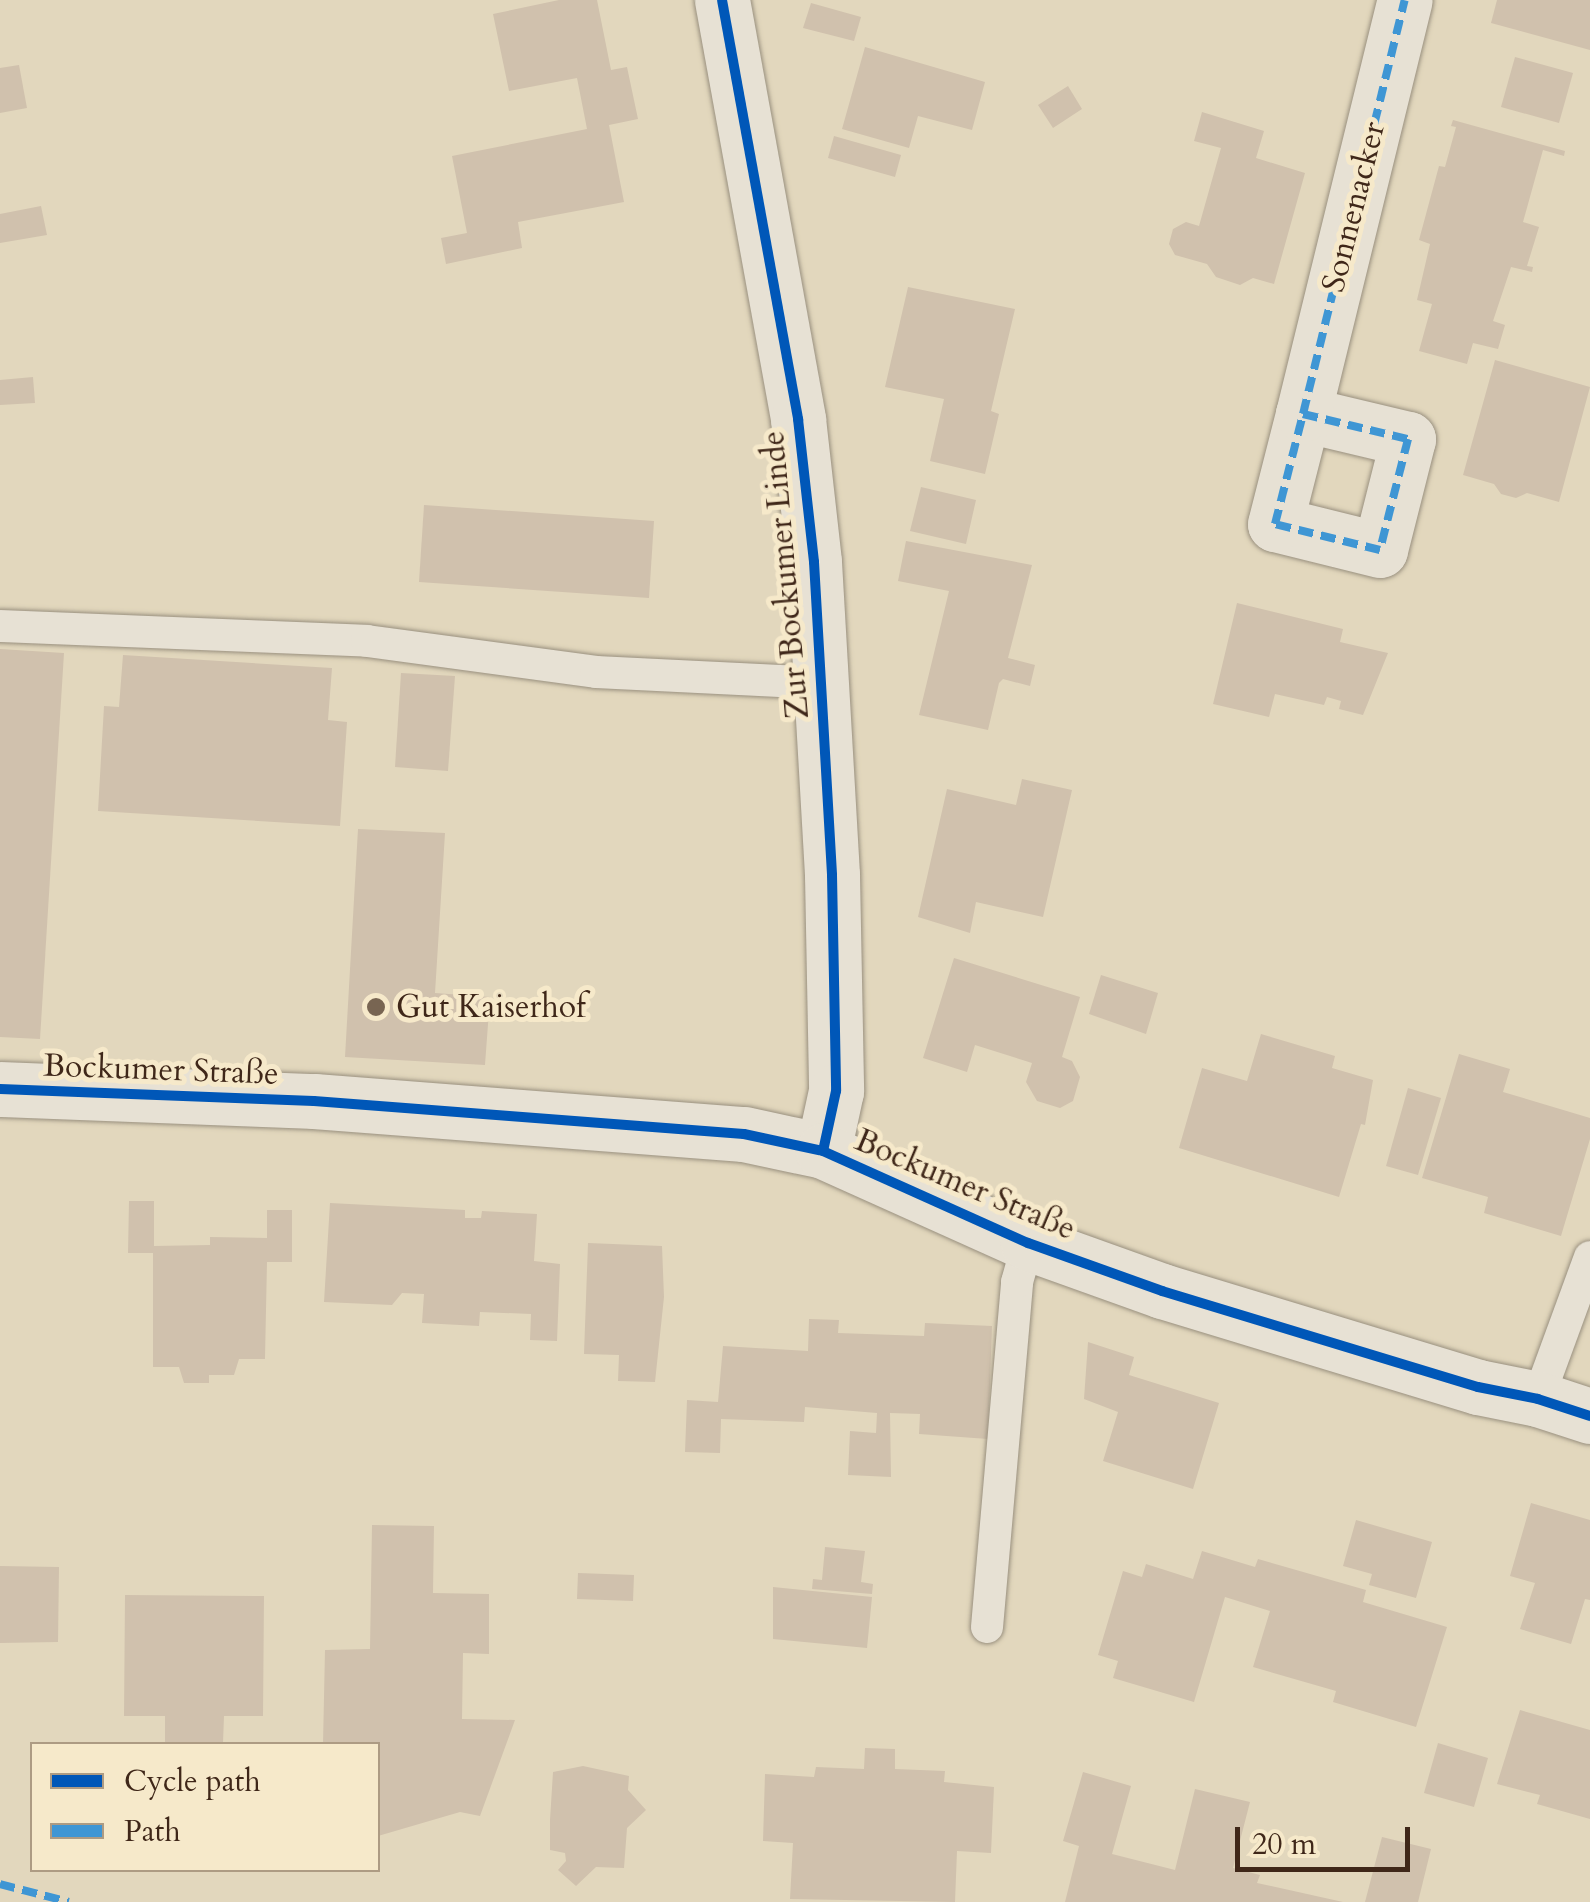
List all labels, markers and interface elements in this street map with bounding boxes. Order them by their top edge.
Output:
street label: Sonnenacker [1314,118,1394,296]
street label: Zur Bockumer Linde [754,429,818,721]
place label: Gut Kaiserhof [396,988,586,1026]
marker: Gut Kaiserhof [365,996,387,1018]
street label: Bockumer Straße [43,1047,279,1093]
street label: Bockumer Straße [849,1121,1081,1249]
legend [30,1742,380,1872]
text: Cycle path [124,1761,261,1802]
scale bar [1240,1807,1415,1869]
text: Path [124,1811,181,1852]
text: 20 m [1252,1824,1316,1865]

